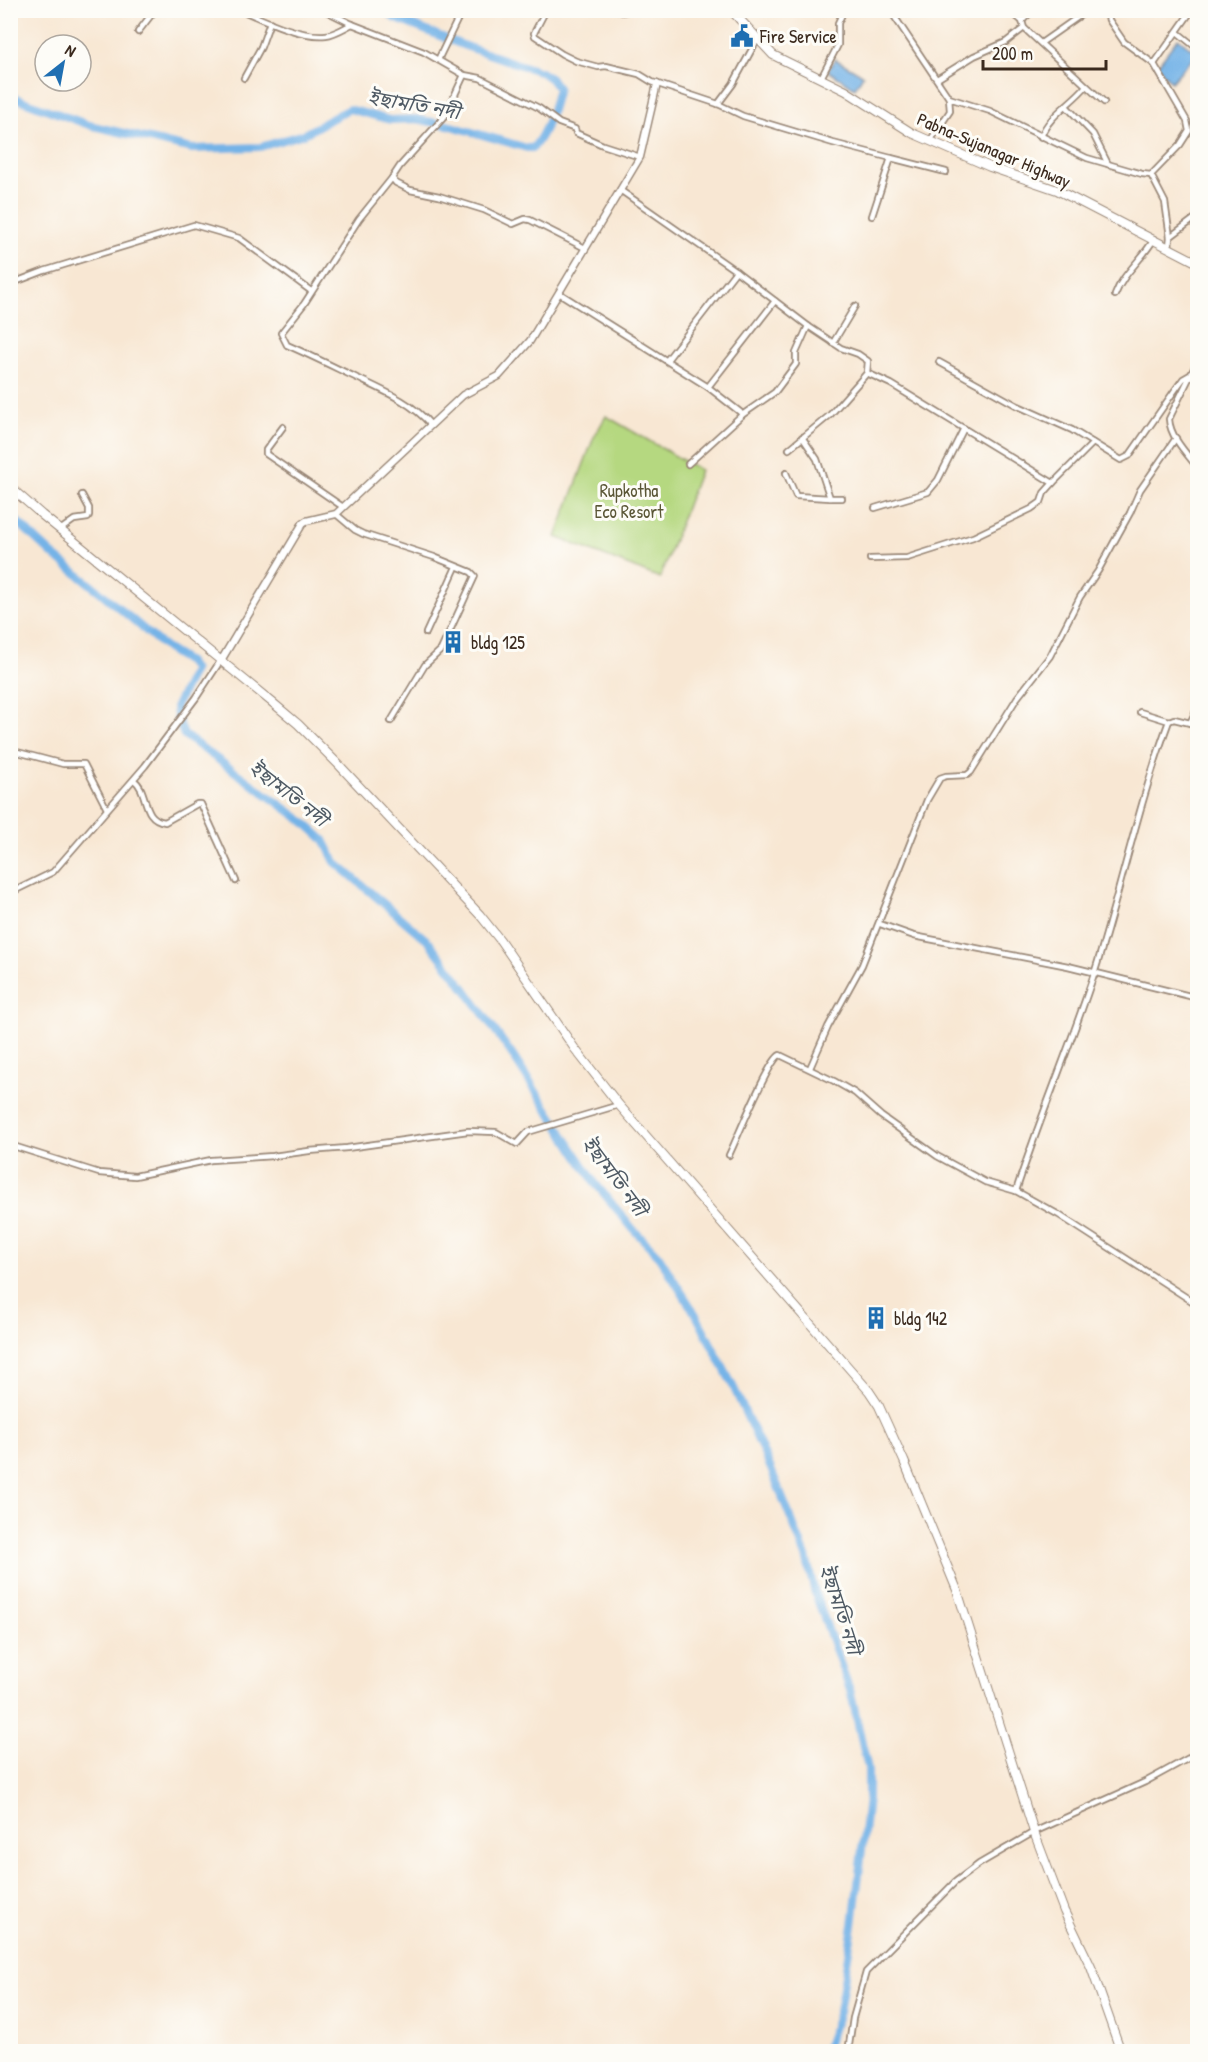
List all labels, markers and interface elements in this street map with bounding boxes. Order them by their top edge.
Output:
public building icon: Fire Service [729,23,755,49]
place label: Fire Service [759,24,837,49]
north arrow [33,33,93,93]
scale bar [983,33,1106,71]
text: N [61,39,80,62]
text: 200 m [992,41,1033,66]
water label: ইছামতি নদী [366,83,466,126]
street label: Pabna-Sujanagar Highway [913,106,1075,194]
park label: Rupkotha Eco Resort [595,478,664,524]
building icon: bldg 125 [440,629,466,655]
place label: bldg 125 [471,630,525,655]
water label: ইছামতি নদী [244,754,337,834]
water label: ইছামতি নদী [576,1131,656,1224]
building icon: bldg 142 [863,1305,889,1331]
place label: bldg 142 [894,1306,948,1331]
water label: ইছামতি নদী [814,1561,869,1661]

